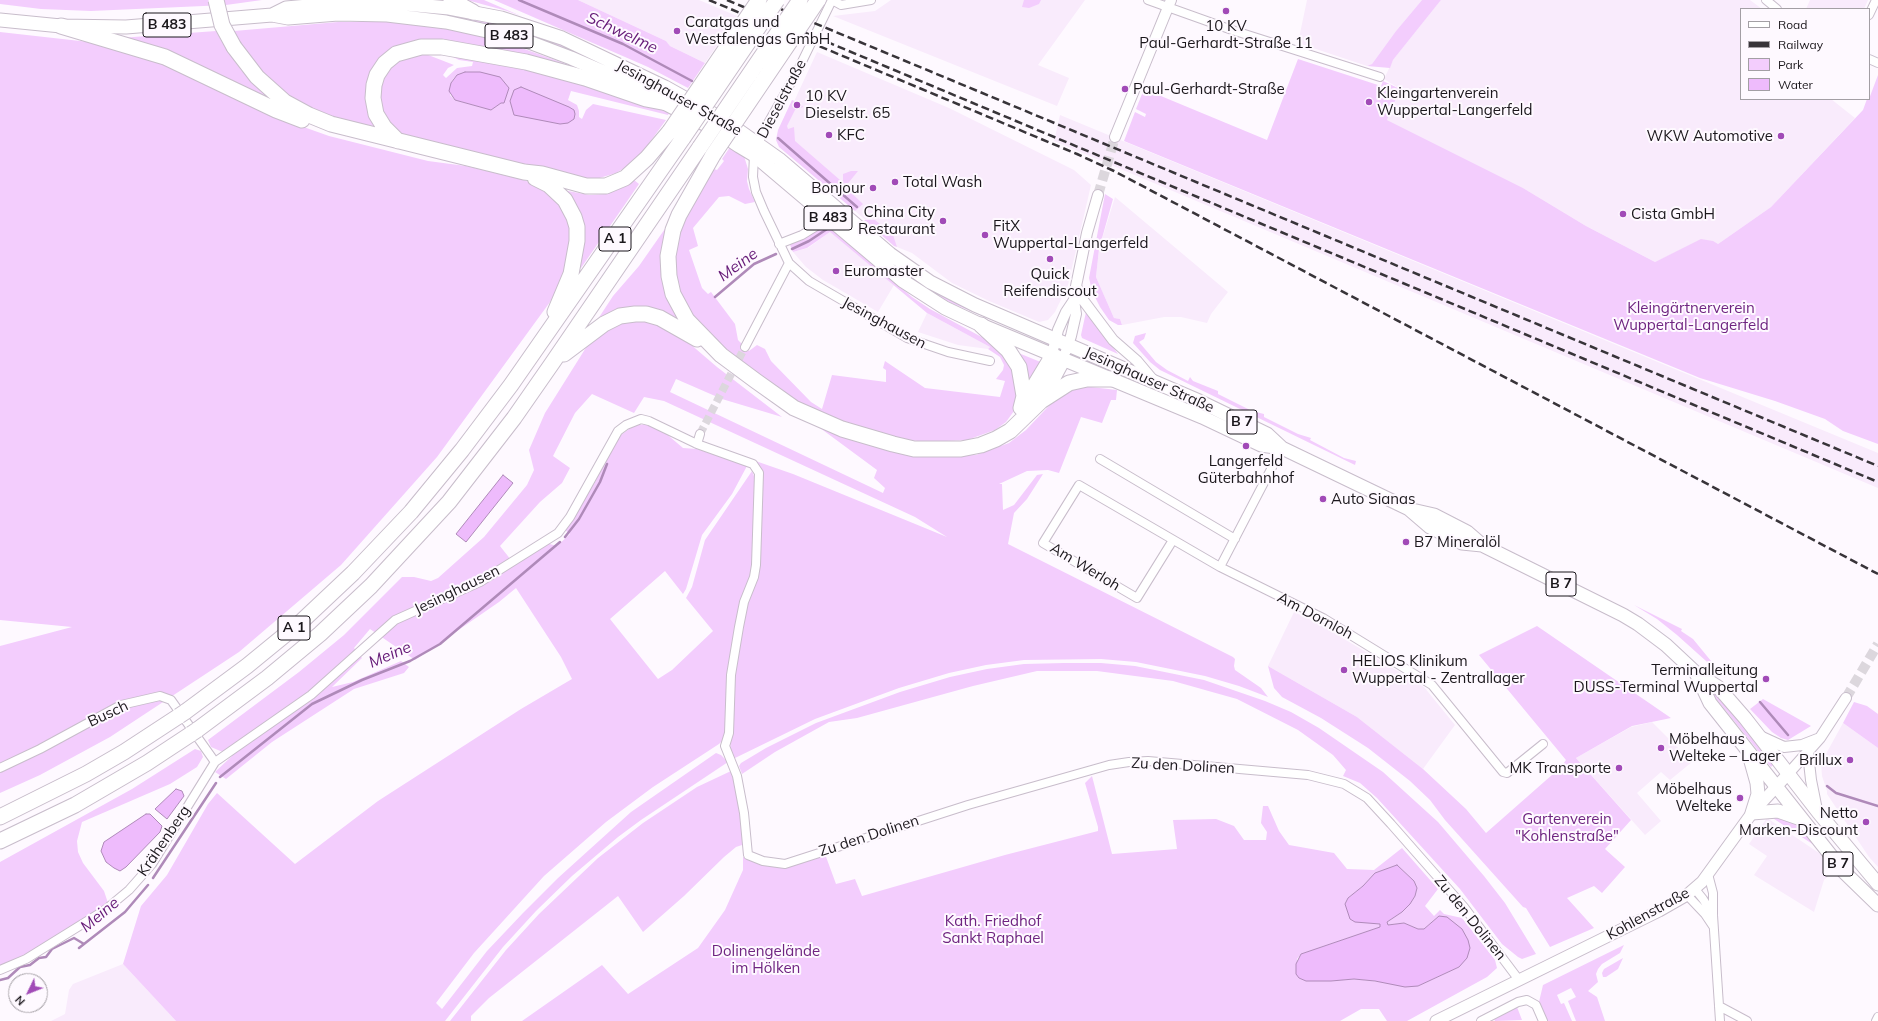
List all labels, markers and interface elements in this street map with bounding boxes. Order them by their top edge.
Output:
marker: 10 KV Paul-Gerhardt-Straße 11 [1221,6,1231,16]
water label: Schwelme [583,8,661,58]
legend [1740,8,1870,100]
road number: B 483 [143,13,191,37]
place label: Caratgas und Westfalengas GmbH [685,13,830,48]
place label: 10 KV Paul-Gerhardt-Straße 11 [1139,17,1313,52]
text: Road [1778,17,1807,32]
road number: B 483 [485,24,533,48]
marker: Caratgas und Westfalengas GmbH [672,26,682,36]
text: Railway [1778,37,1823,52]
street label: Jesinghauser Straße [613,56,745,140]
street label: Dieselstraße [754,56,810,142]
text: Park [1778,57,1803,72]
text: Water [1778,77,1813,92]
place label: Paul-Gerhardt-Straße [1133,80,1285,98]
marker: Paul-Gerhardt-Straße [1120,84,1130,94]
place label: Kleingartenverein Wuppertal-Langerfeld [1377,84,1532,119]
place label: 10 KV Dieselstr. 65 [805,87,890,122]
marker: Kleingartenverein Wuppertal-Langerfeld [1364,97,1374,107]
marker: 10 KV Dieselstr. 65 [792,100,802,110]
place label: KFC [837,126,865,144]
place label: WKW Automotive [1647,127,1773,145]
marker: KFC [824,130,834,140]
marker: WKW Automotive [1776,131,1786,141]
place label: Total Wash [903,173,982,191]
marker: Total Wash [890,177,900,187]
place label: Bonjour [811,179,865,197]
marker: Bonjour [868,183,878,193]
place label: China City Restaurant [858,203,935,238]
place label: Cista GmbH [1631,205,1715,223]
road number: B 483 [804,206,852,230]
marker: Cista GmbH [1618,209,1628,219]
marker: China City Restaurant [938,216,948,226]
place label: FitX Wuppertal-Langerfeld [993,217,1148,252]
road number: A 1 [599,227,631,251]
marker: FitX Wuppertal-Langerfeld [980,230,990,240]
water label: Meine [714,244,762,286]
marker: Quick Reifendiscout [1045,254,1055,264]
place label: Euromaster [844,262,924,280]
place label: Quick Reifendiscout [1003,265,1097,300]
marker: Euromaster [831,266,841,276]
street label: Jesinghausen [839,293,929,353]
park label: Kleingärtnerverein Wuppertal-Langerfeld [1613,299,1769,334]
street label: Jesinghauser Straße [1081,343,1217,417]
road number: B 7 [1227,410,1257,434]
marker: Langerfeld Güterbahnhof [1241,441,1251,451]
place label: Langerfeld Güterbahnhof [1198,452,1294,487]
place label: Auto Sianas [1331,490,1415,508]
marker: Auto Sianas [1318,494,1328,504]
place label: B7 Mineralöl [1414,533,1501,551]
marker: B7 Mineralöl [1401,537,1411,547]
street label: Am Werloh [1047,539,1123,595]
street label: Jesinghausen [411,562,503,618]
road number: B 7 [1546,572,1576,596]
street label: Am Dornloh [1274,589,1356,643]
road number: A 1 [278,616,310,640]
water label: Meine [366,638,414,672]
place label: HELIOS Klinikum Wuppertal - Zentrallager [1352,652,1525,687]
place label: Terminalleitung DUSS-Terminal Wuppertal [1573,661,1758,696]
marker: HELIOS Klinikum Wuppertal - Zentrallager [1339,665,1349,675]
marker: Terminalleitung DUSS-Terminal Wuppertal [1761,674,1771,684]
street label: Busch [85,697,131,731]
place label: Möbelhaus Welteke – Lager [1669,730,1781,765]
marker: Möbelhaus Welteke – Lager [1656,743,1666,753]
place label: Brillux [1799,751,1842,769]
street label: Zu den Dolinen [1131,754,1235,778]
marker: Brillux [1845,755,1855,765]
place label: MK Transporte [1509,759,1611,777]
marker: MK Transporte [1614,763,1624,773]
place label: Möbelhaus Welteke [1656,780,1732,815]
marker: Möbelhaus Welteke [1735,793,1745,803]
street label: Krähenberg [134,802,194,880]
place label: Netto Marken-Discount [1739,804,1858,839]
park label: Gartenverein "Kohlenstraße" [1515,810,1619,845]
street label: Zu den Dolinen [817,811,921,861]
marker: Netto Marken-Discount [1861,817,1871,827]
road number: B 7 [1823,852,1853,876]
street label: Zu den Dolinen [1430,872,1510,964]
street label: Kohlenstraße [1603,884,1693,944]
water label: Meine [77,893,123,937]
park label: Kath. Friedhof Sankt Raphael [942,912,1044,947]
park label: Dolinengelände im Hölken [712,942,820,977]
north arrow [8,973,48,1013]
text: N [12,993,28,1008]

